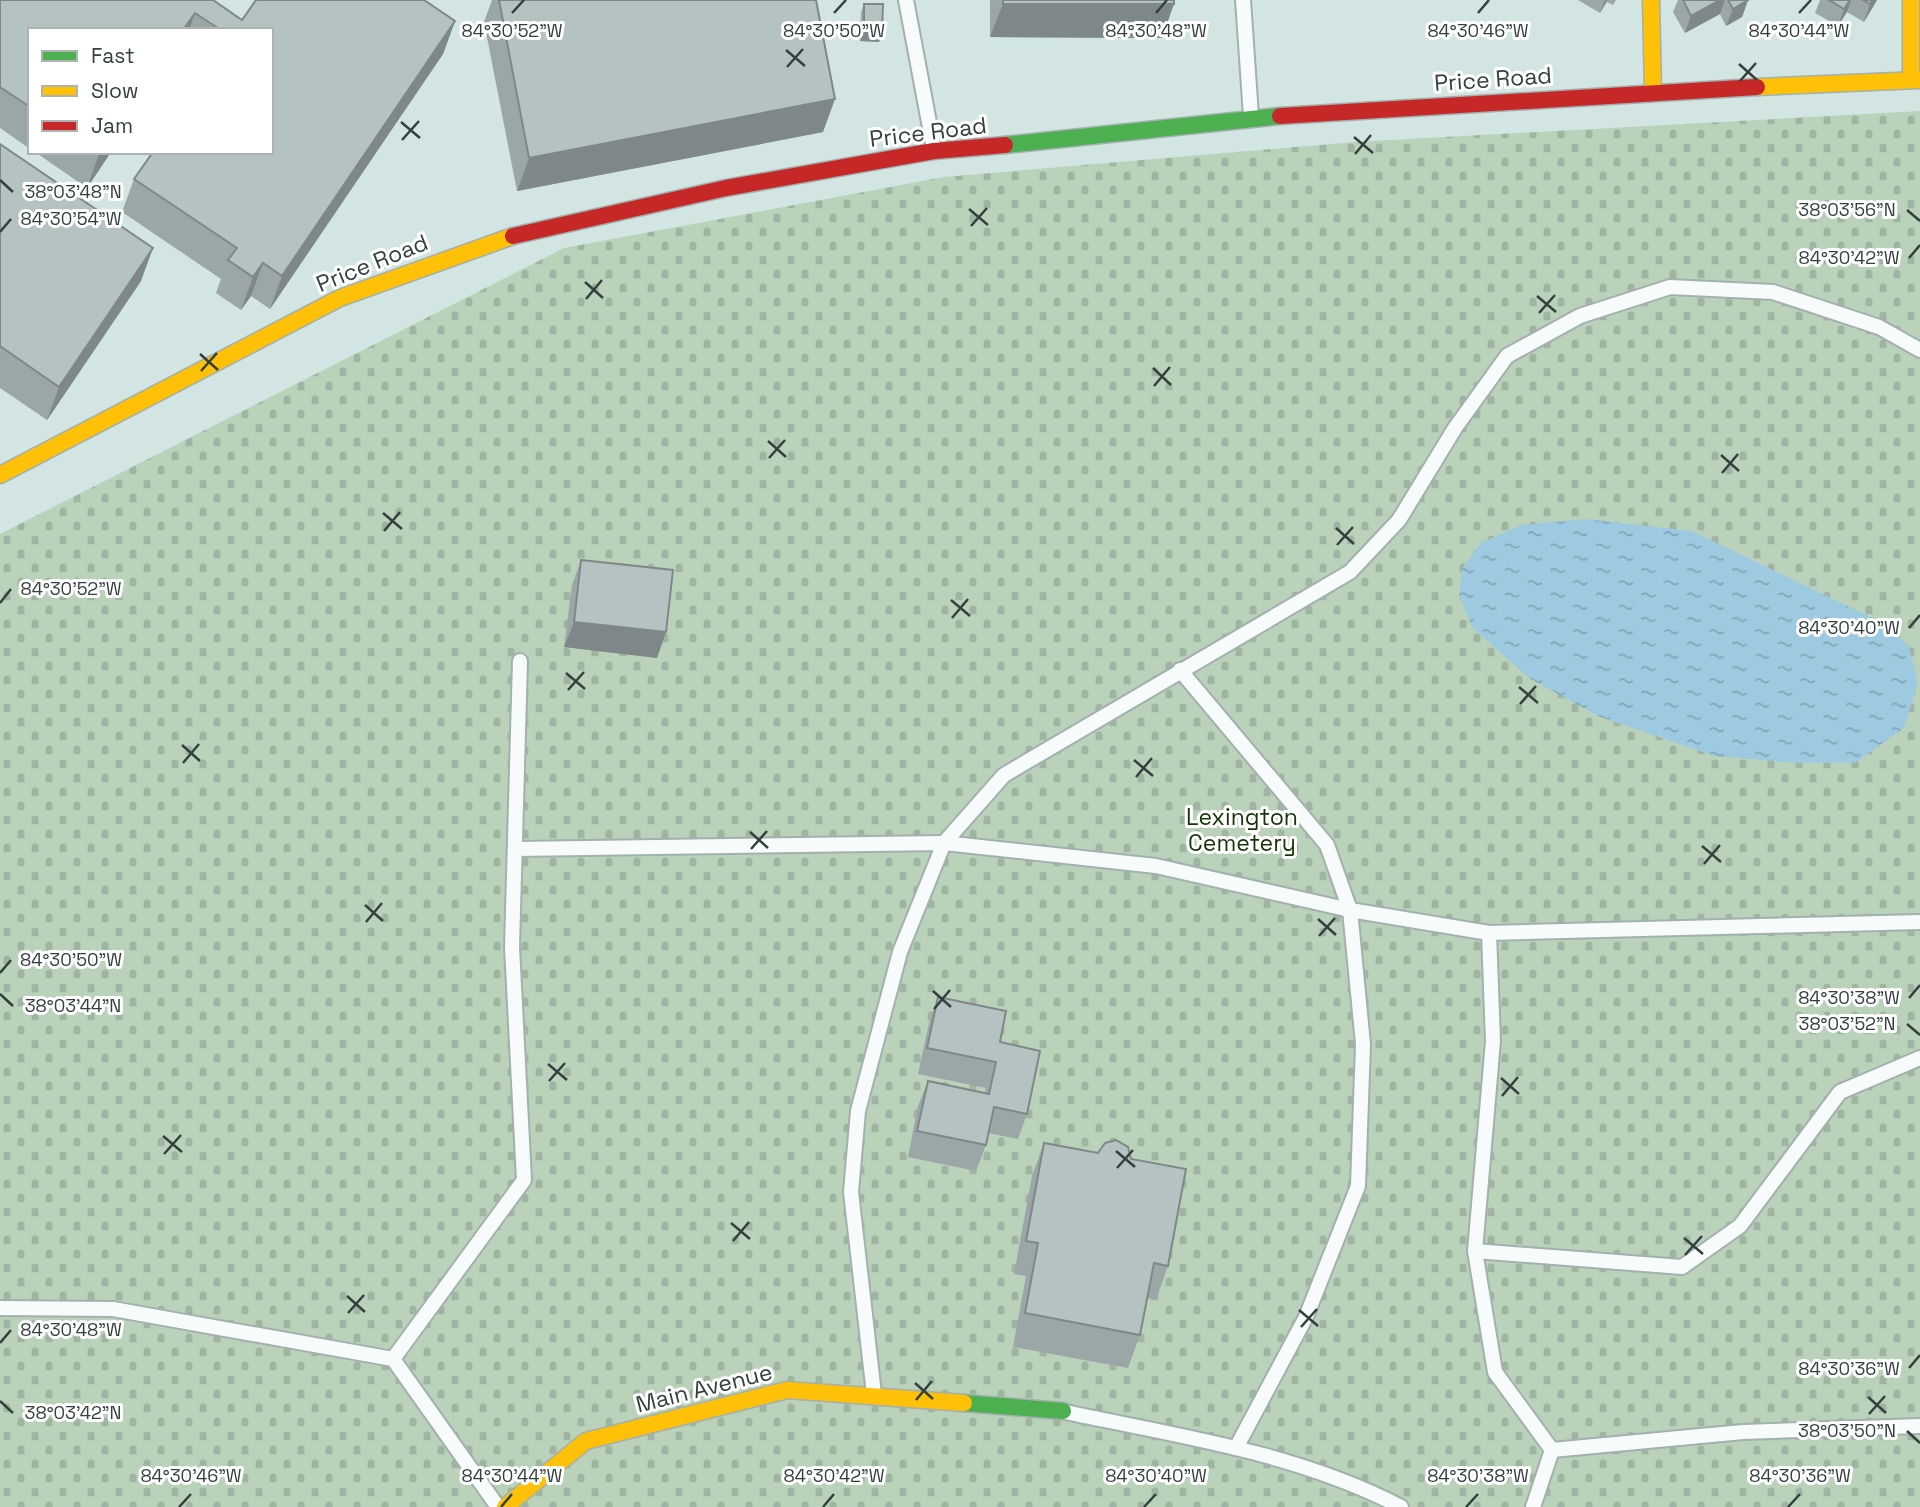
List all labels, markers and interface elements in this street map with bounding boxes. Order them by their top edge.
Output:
text: 84°30'52"W [461,19,563,42]
text: 84°30'50"W [783,19,885,42]
text: 84°30'48"W [1105,19,1207,42]
text: 84°30'46"W [1427,19,1529,42]
text: 84°30'44"W [1749,19,1850,42]
legend [28,28,273,154]
text: Fast [91,42,135,69]
street label: Price Road [1433,60,1553,98]
text: Slow [91,77,139,104]
street label: Price Road [868,110,988,154]
text: Jam [91,112,133,139]
text: 38°03'48"N [24,180,122,203]
text: 38°03'56"N [1798,198,1896,221]
text: 84°30'54"W [20,207,122,230]
street label: Price Road [312,227,432,299]
text: 84°30'42"W [1799,246,1900,269]
text: 84°30'52"W [20,577,122,600]
text: 84°30'40"W [1798,616,1900,639]
park label: Lexington Cemetery [1186,802,1298,858]
text: 84°30'50"W [20,948,122,971]
text: 84°30'38"W [1798,986,1900,1009]
text: 38°03'44"N [25,994,121,1017]
text: 38°03'52"N [1799,1012,1895,1035]
text: 84°30'48"W [20,1318,122,1341]
street label: Main Avenue [633,1357,775,1419]
text: 84°30'36"W [1798,1357,1900,1380]
text: 38°03'42"N [25,1401,121,1424]
text: 38°03'50"N [1798,1419,1896,1442]
text: 84°30'46"W [140,1464,242,1487]
text: 84°30'44"W [462,1464,563,1487]
text: 84°30'42"W [784,1464,885,1487]
text: 84°30'40"W [1105,1464,1207,1487]
text: 84°30'38"W [1427,1464,1529,1487]
text: 84°30'36"W [1749,1464,1851,1487]

